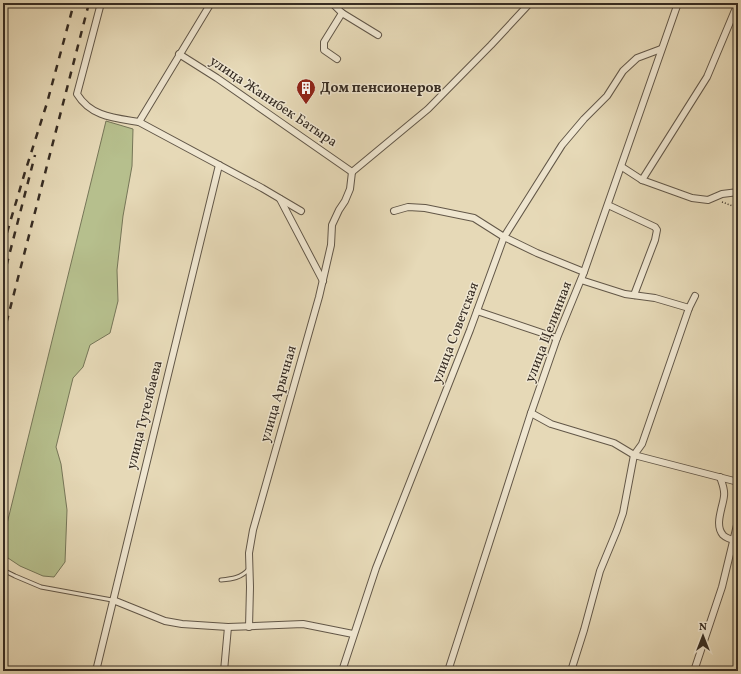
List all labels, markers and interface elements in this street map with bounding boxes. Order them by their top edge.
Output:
street label: улица Жанибек Батыра [205,52,341,152]
building icon: Дом пенсионеров [295,77,317,105]
place label: Дом пенсионеров [320,79,442,98]
street label: улица Целинная [521,279,577,385]
street label: улица Советская [428,280,484,386]
street label: улица Арычная [256,343,302,445]
street label: улица Тугелбаева [122,358,168,472]
north arrow [683,616,723,656]
text: N [699,620,707,635]

